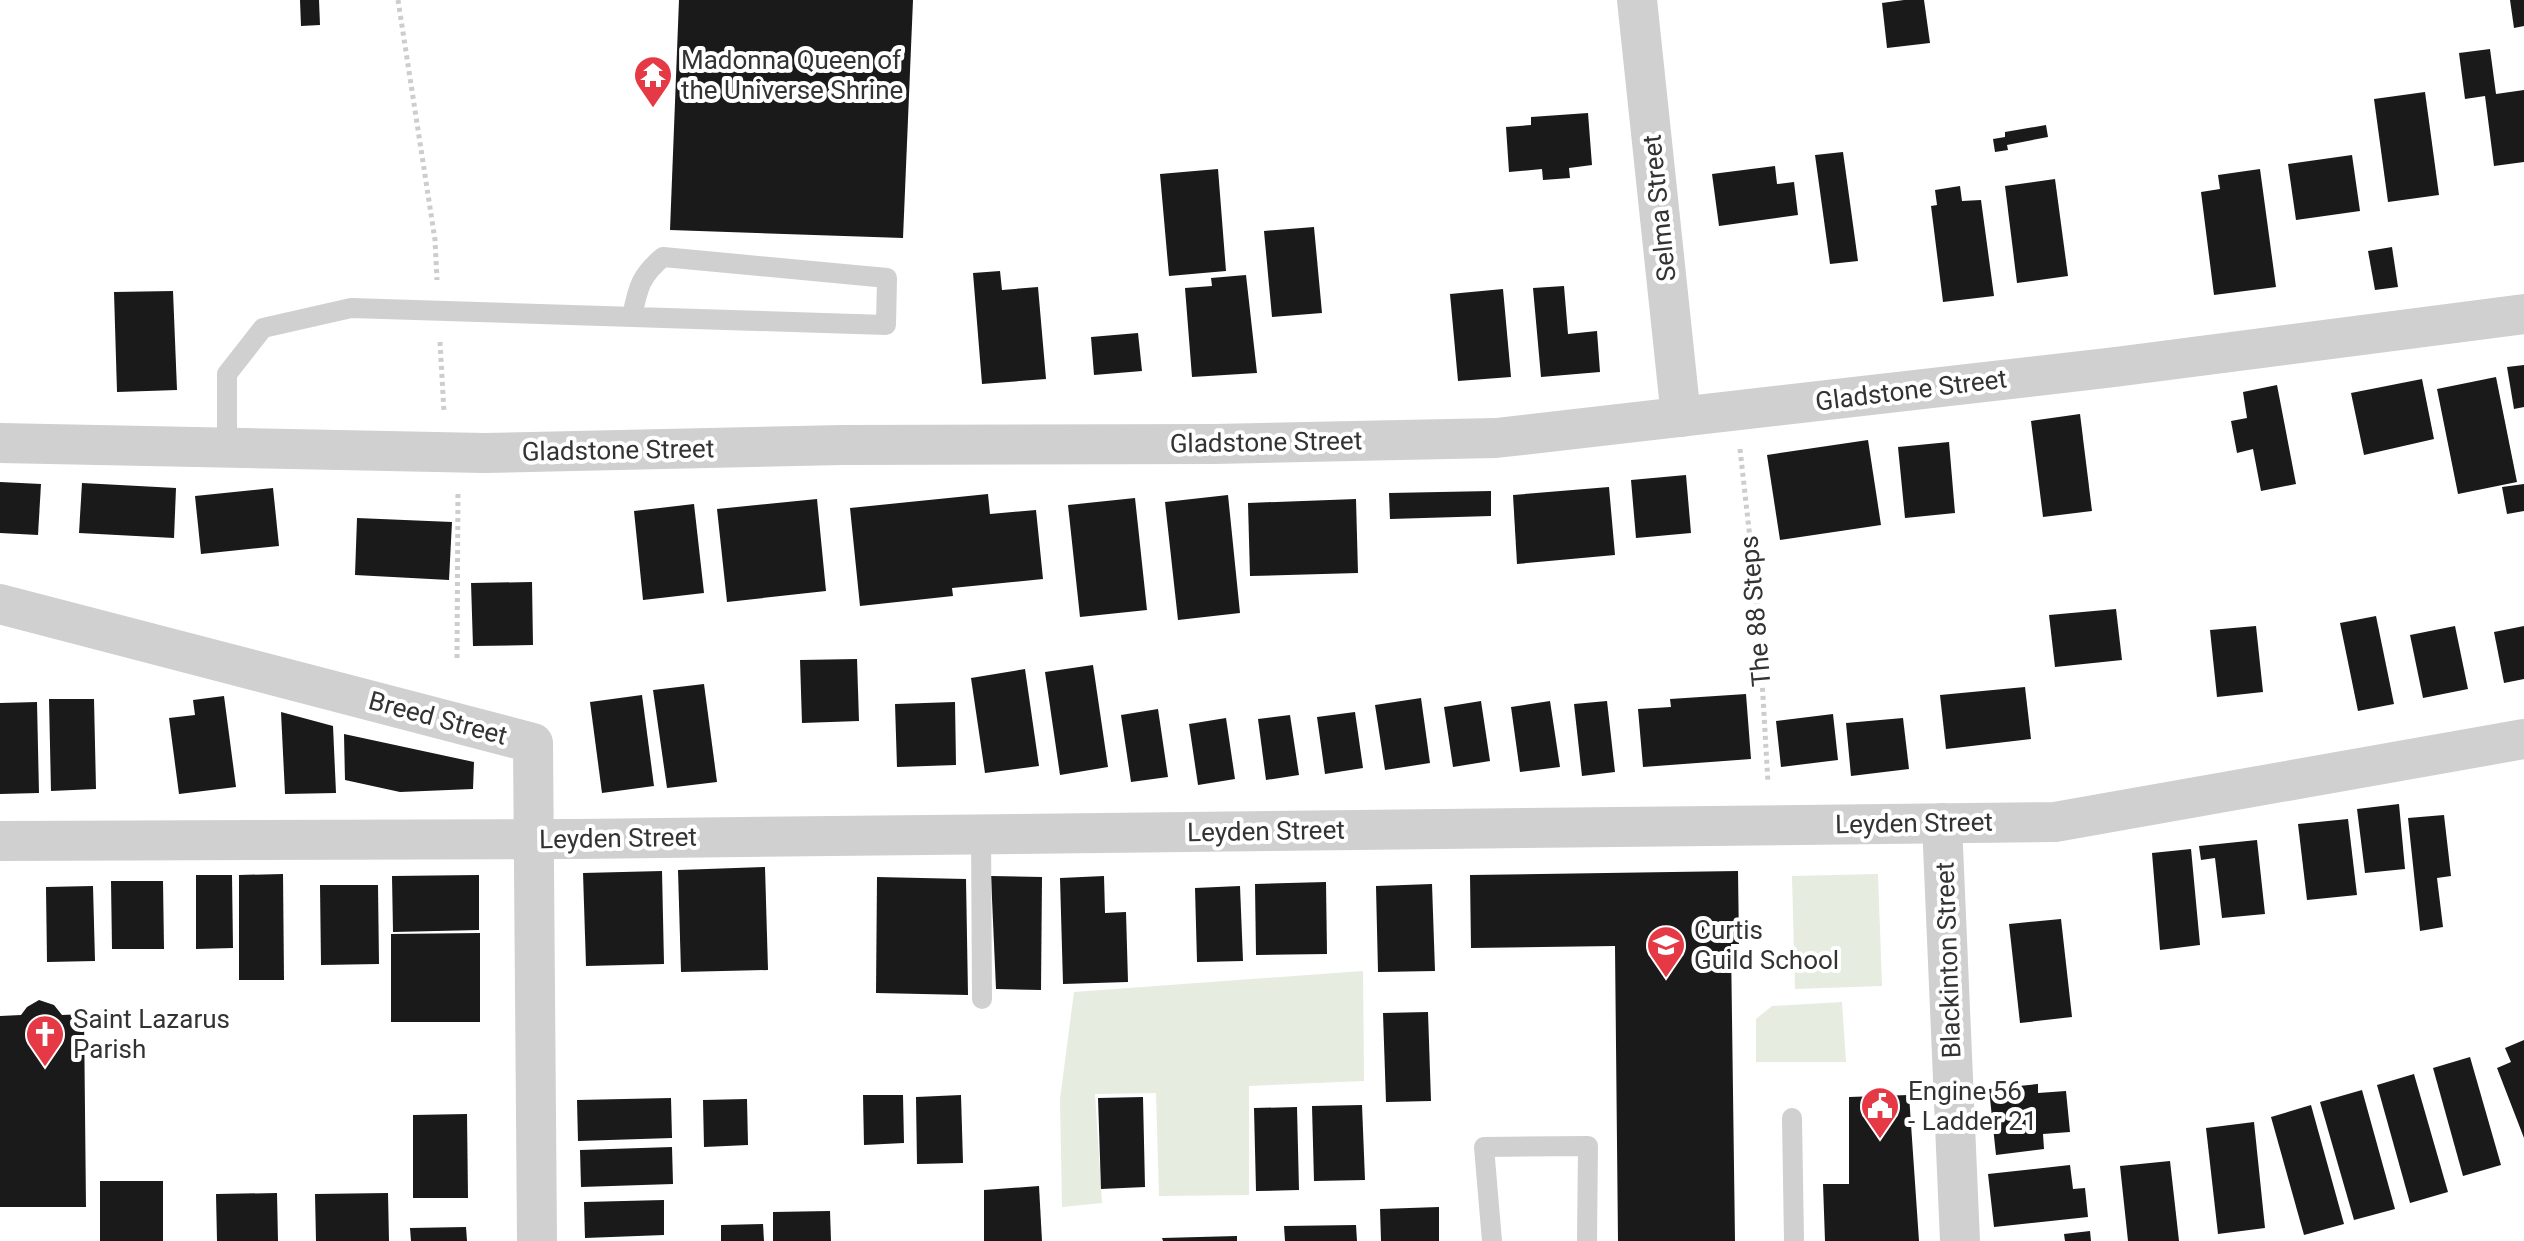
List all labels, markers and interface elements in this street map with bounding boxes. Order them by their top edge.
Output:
place label: Madonna Queen of the Universe Shrine [681,45,903,105]
temple icon: Madonna Queen of the Universe Shrine [632,54,674,109]
street label: Selma Street [1636,133,1682,283]
street label: Gladstone Street [1814,363,2008,417]
street label: Gladstone Street [1169,425,1363,459]
street label: Gladstone Street [521,433,715,467]
street label: The 88 Steps [1733,534,1777,688]
street label: Breed Street [366,685,510,751]
street label: Leyden Street [1835,807,1993,839]
street label: Leyden Street [1187,815,1345,847]
street label: Leyden Street [539,822,697,854]
street label: Blackinton Street [1930,861,1966,1059]
place label: Curtis Guild School [1694,915,1839,975]
school or university icon: Curtis Guild School [1645,924,1687,979]
place label: Saint Lazarus Parish [73,1004,230,1064]
church icon: Saint Lazarus Parish [24,1013,66,1068]
place label: Engine 56 - Ladder 21 [1908,1076,2037,1136]
public building icon: Engine 56 - Ladder 21 [1859,1085,1901,1140]

